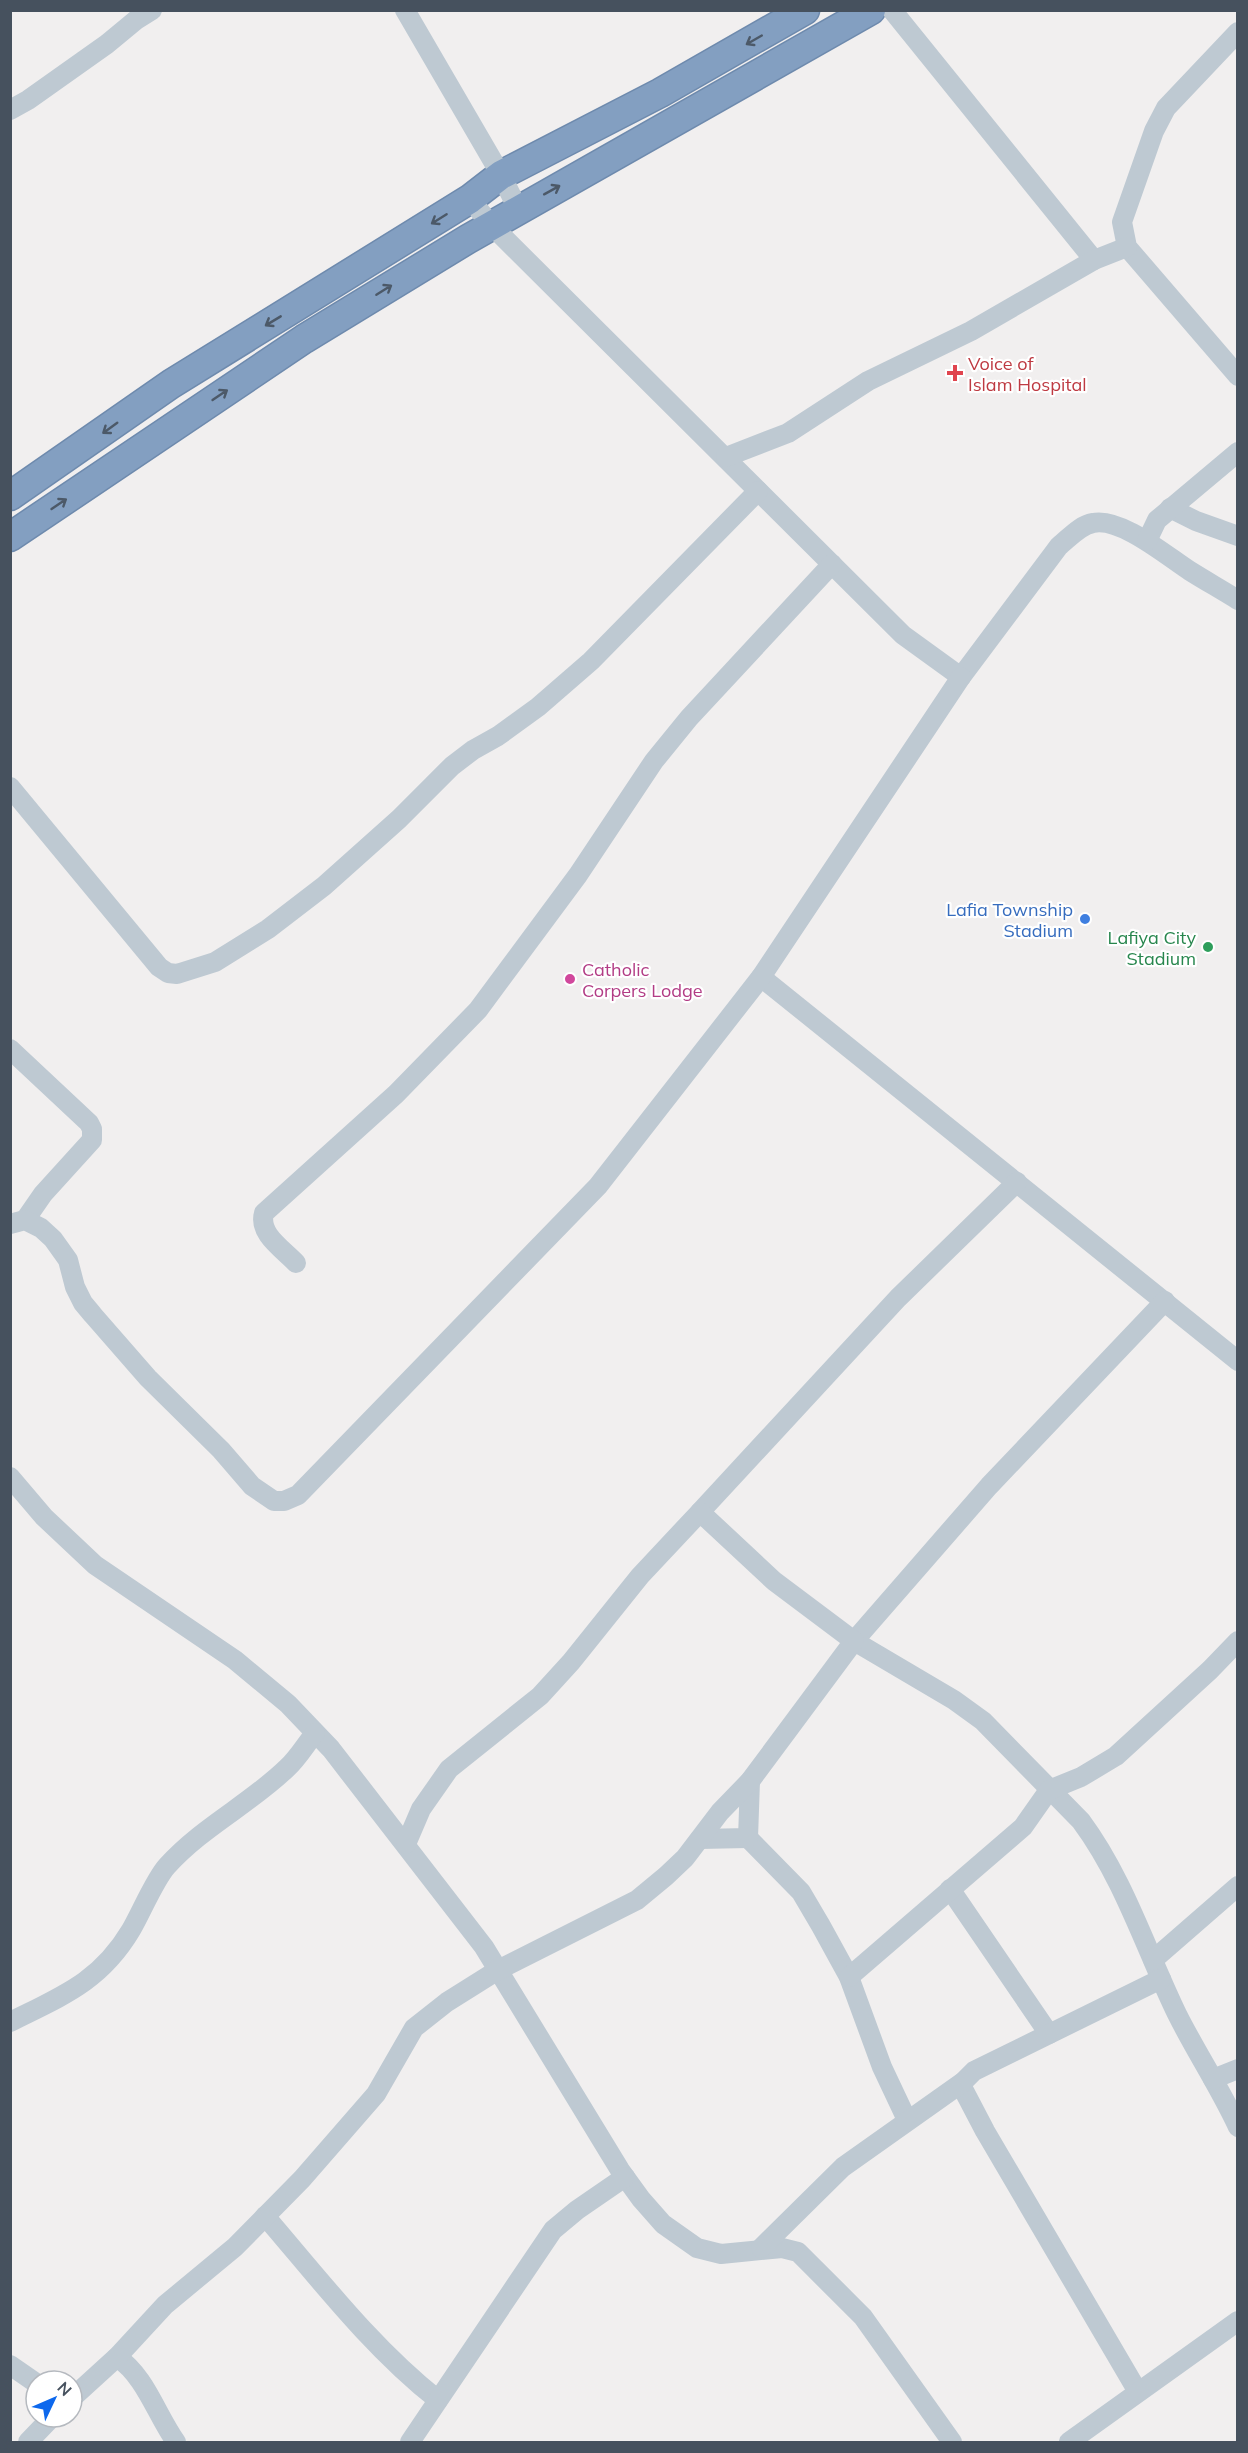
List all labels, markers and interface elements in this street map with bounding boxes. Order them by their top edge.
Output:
one-way arrow [746,34,763,46]
one-way arrow [543,184,560,196]
one-way arrow [431,213,448,225]
one-way arrow [375,284,392,296]
one-way arrow [265,316,282,328]
place label: Voice of Islam Hospital [968,352,1087,396]
marker: Voice of Islam Hospital [946,364,964,382]
one-way arrow [211,389,228,401]
one-way arrow [102,422,118,434]
one-way arrow [50,498,66,510]
place label: Lafia Township Stadium [946,898,1073,942]
marker: Lafia Township Stadium [1078,912,1092,926]
place label: Lafiya City Stadium [1108,926,1196,970]
marker: Lafiya City Stadium [1201,940,1215,954]
place label: Catholic Corpers Lodge [582,958,703,1002]
marker: Catholic Corpers Lodge [563,972,577,986]
north arrow [24,2369,84,2429]
text: N [53,2377,76,2400]

